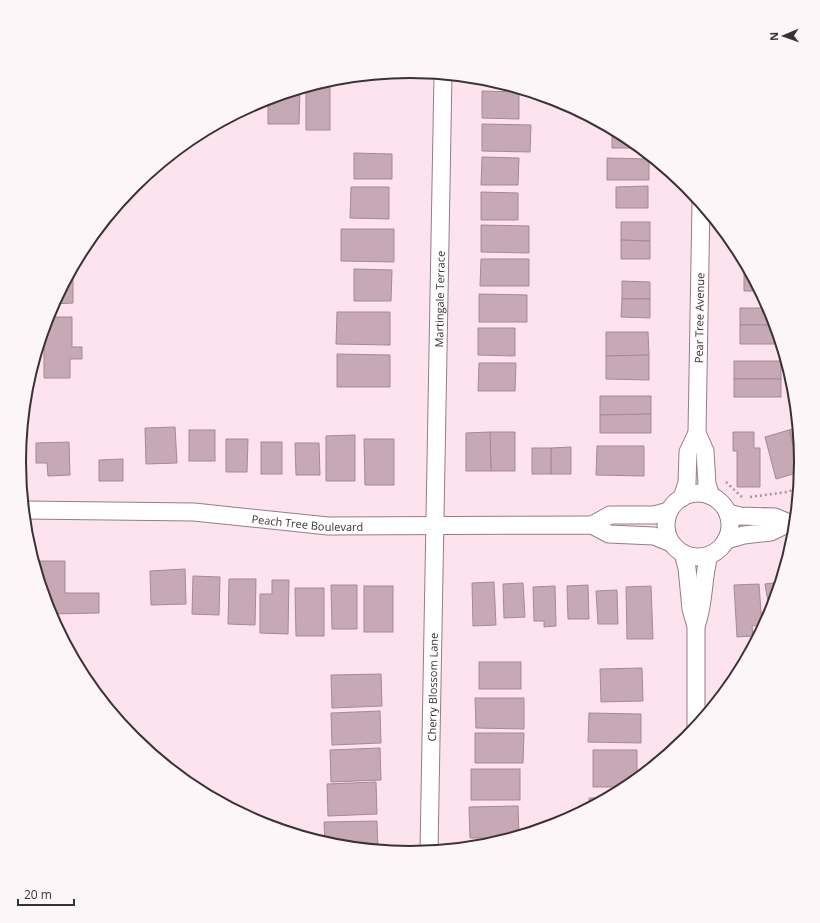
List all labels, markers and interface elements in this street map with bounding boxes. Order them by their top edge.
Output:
north arrow [764,16,804,56]
text: N [766,32,781,41]
street label: Martingale Terrace [431,251,447,348]
street label: Pear Tree Avenue [691,273,707,363]
street label: Peach Tree Boulevard [251,511,363,534]
street label: Cherry Blossom Lane [423,633,440,742]
scale bar [18,881,74,907]
text: 20 m [24,886,52,903]

